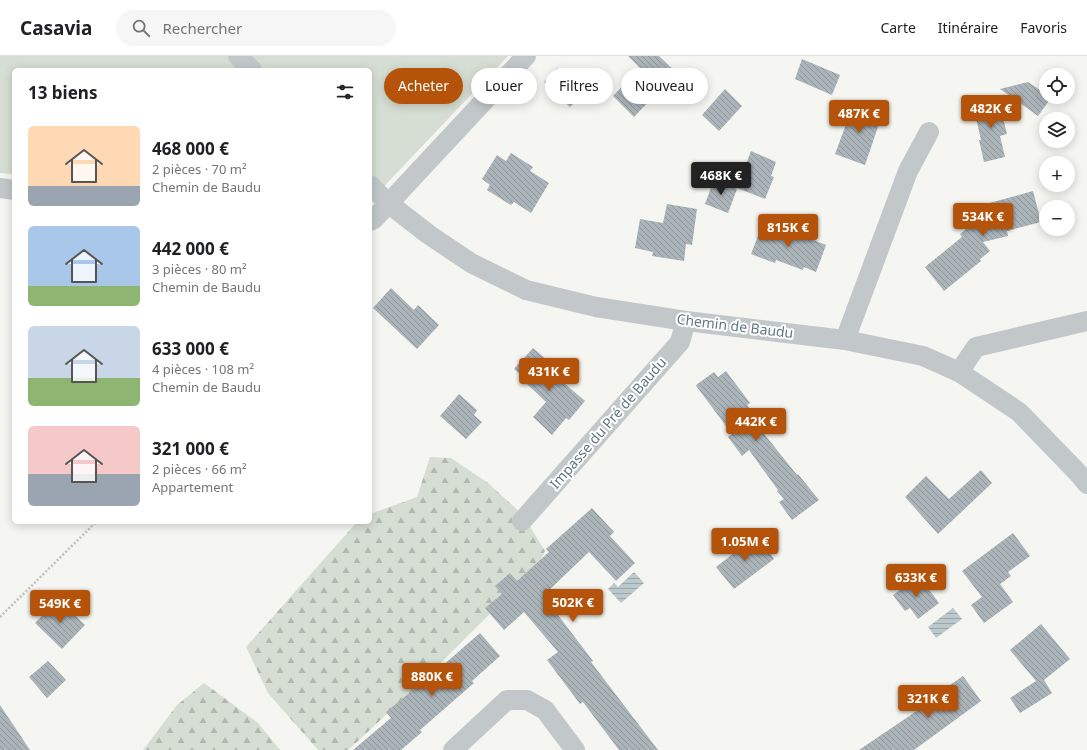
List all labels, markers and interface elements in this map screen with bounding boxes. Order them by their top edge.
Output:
search box [116,10,396,46]
text: Casavia [20,15,92,41]
icon: search [130,17,152,39]
text: Rechercher [162,18,242,38]
text: Carte [880,18,916,37]
text: Itinéraire [938,18,998,37]
text: Favoris [1020,18,1067,37]
chip: Acheter [384,68,463,104]
chip: Louer [471,68,537,104]
chip: Filtres [545,68,613,104]
chip: Nouveau [621,68,708,104]
map controls [1039,68,1075,236]
button: locate [1039,68,1075,104]
text: 13 biens [28,81,97,104]
icon: filters [334,81,356,103]
pin: 482K € [958,95,1024,129]
text: 482K € [970,99,1012,117]
pin: 487K € [826,100,892,134]
text: 487K € [838,104,880,122]
button: layers [1039,112,1075,148]
text: 468 000 € [152,137,229,160]
icon: home [60,142,108,190]
button: + [1039,156,1075,192]
text: 2 pièces · 70 m² [152,160,247,178]
pin: 468K € [688,162,754,196]
text: 468K € [700,166,742,184]
text: Chemin de Baudu [152,178,261,196]
button: − [1039,200,1075,236]
pin: 534K € [950,203,1016,237]
text: 534K € [962,207,1004,225]
pin: 815K € [755,214,821,248]
text: 815K € [767,218,809,236]
text: 442 000 € [152,237,229,260]
icon: home [60,242,108,290]
text: 3 pièces · 80 m² [152,260,247,278]
text: Chemin de Baudu [152,278,261,296]
street label: Chemin de Baudu [676,309,794,342]
text: 633 000 € [152,337,229,360]
icon: home [60,342,108,390]
street label: Impasse du Pré de Baudu [545,353,670,493]
pin: 431K € [516,358,582,392]
text: 4 pièces · 108 m² [152,360,254,378]
text: 431K € [528,362,570,380]
text: Chemin de Baudu [152,378,261,396]
pin: 442K € [723,408,789,442]
text: 442K € [735,412,777,430]
text: 321 000 € [152,437,229,460]
icon: home [60,442,108,490]
text: 2 pièces · 66 m² [152,460,247,478]
text: Appartement [152,478,233,496]
pin: 1.05M € [708,528,782,562]
text: 1.05M € [720,532,770,550]
pin: 633K € [883,564,949,598]
text: 633K € [895,568,937,586]
pin: 502K € [540,589,606,623]
pin: 549K € [27,590,93,624]
text: 502K € [552,593,594,611]
text: 549K € [39,594,81,612]
pin: 880K € [399,663,465,697]
text: 880K € [411,667,453,685]
pin: 321K € [895,685,961,719]
text: 321K € [907,689,949,707]

